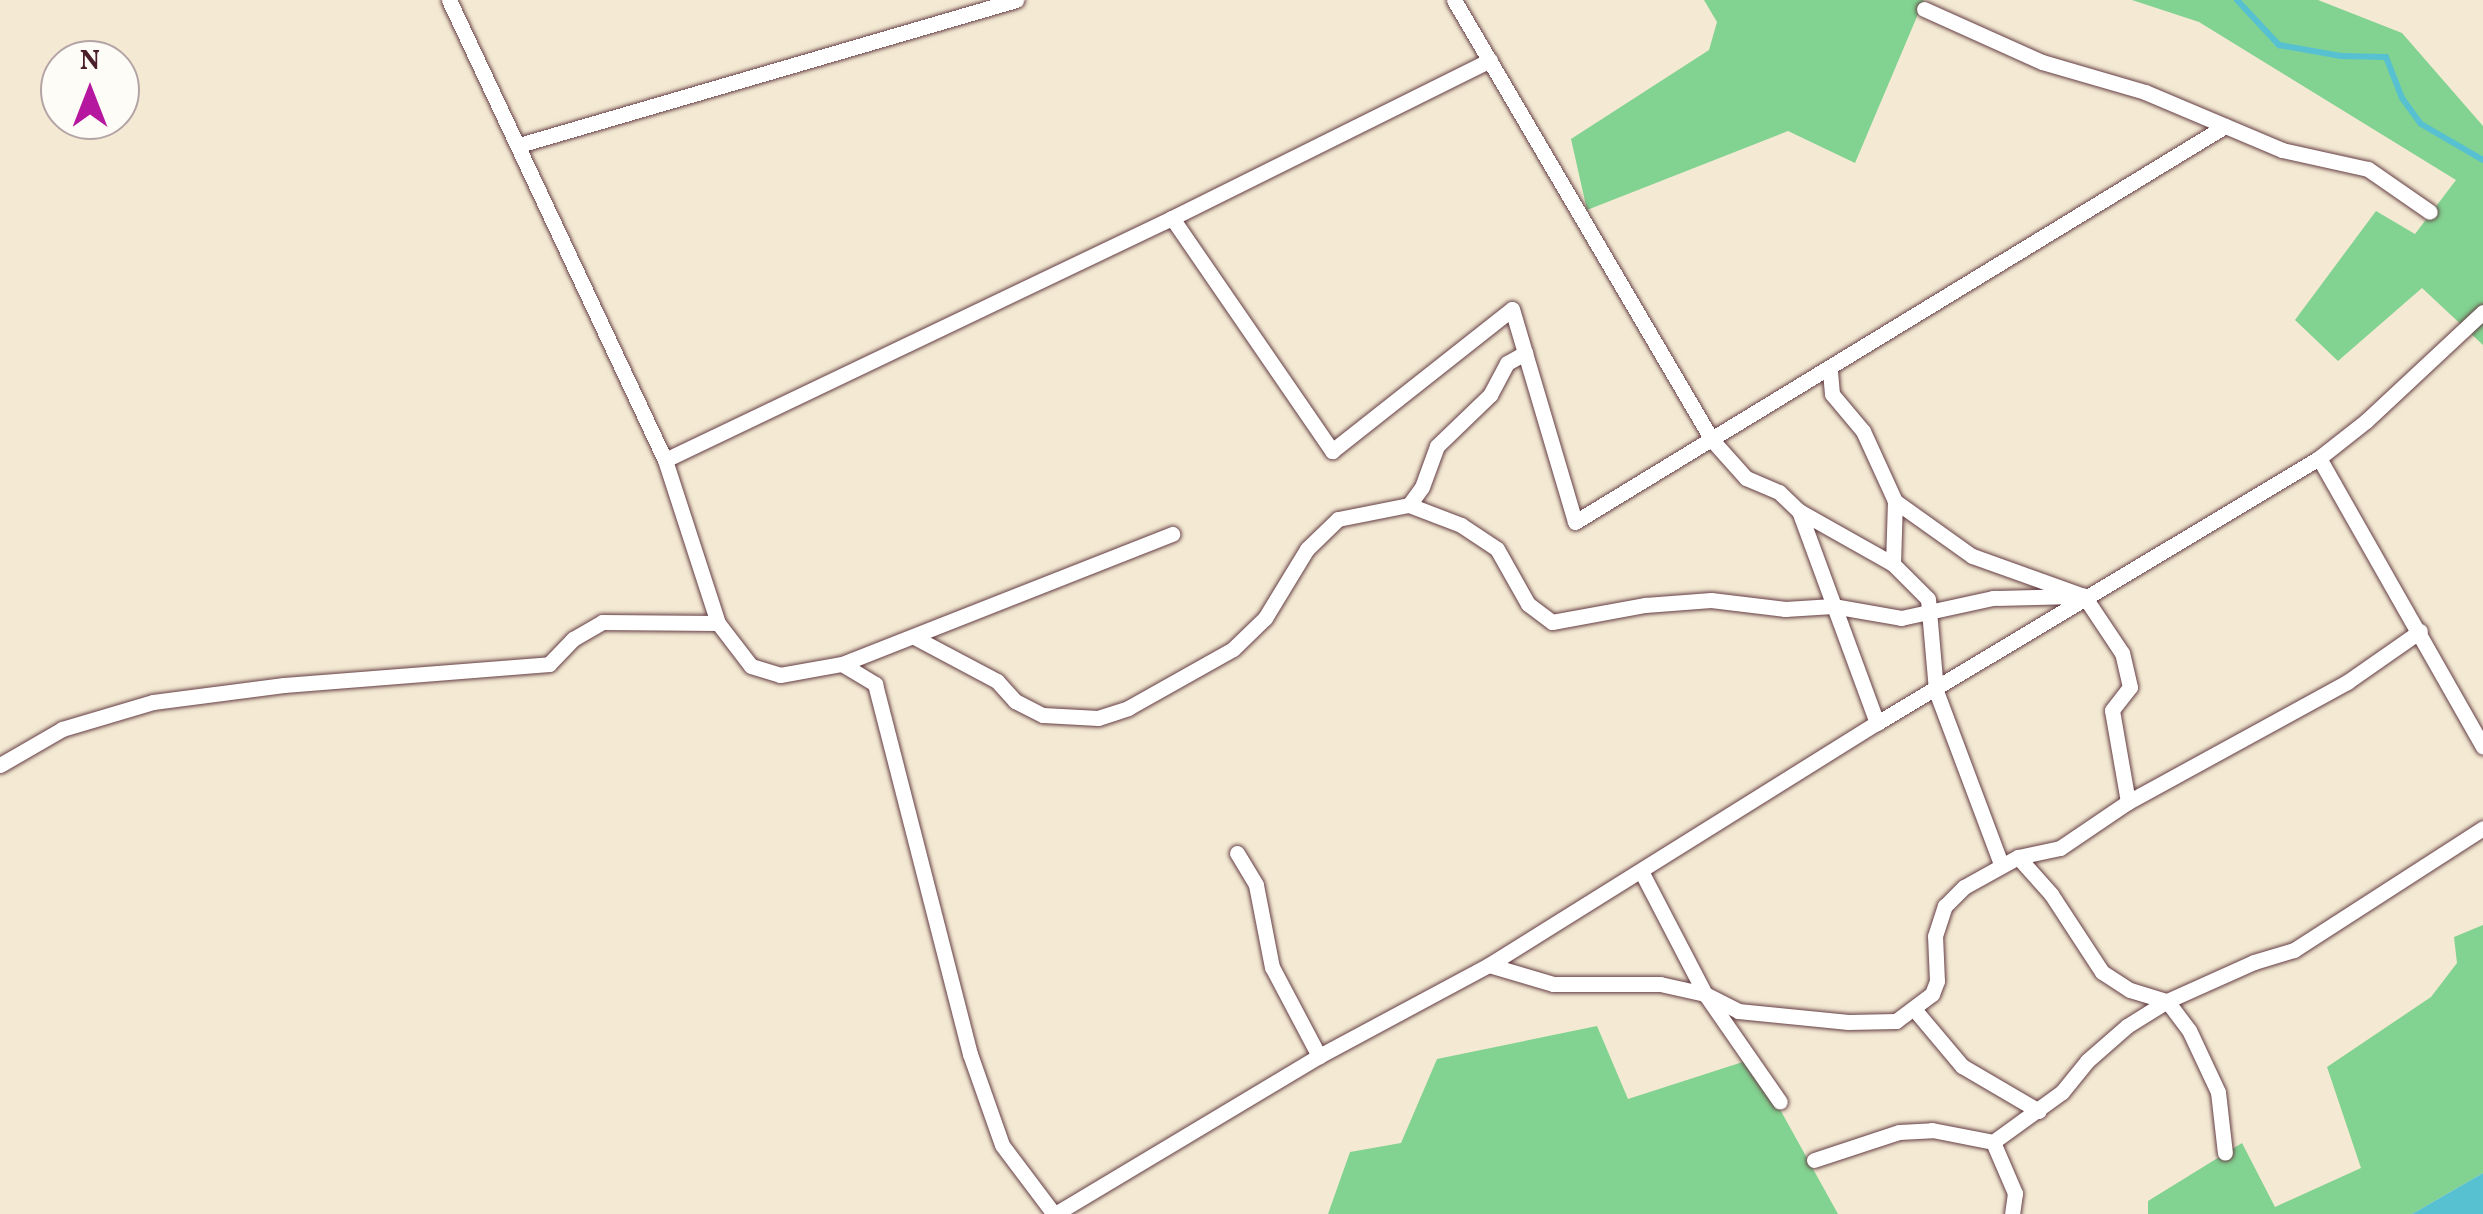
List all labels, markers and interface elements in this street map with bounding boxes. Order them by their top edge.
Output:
north arrow [40,40,140,140]
text: N [80,42,100,81]

